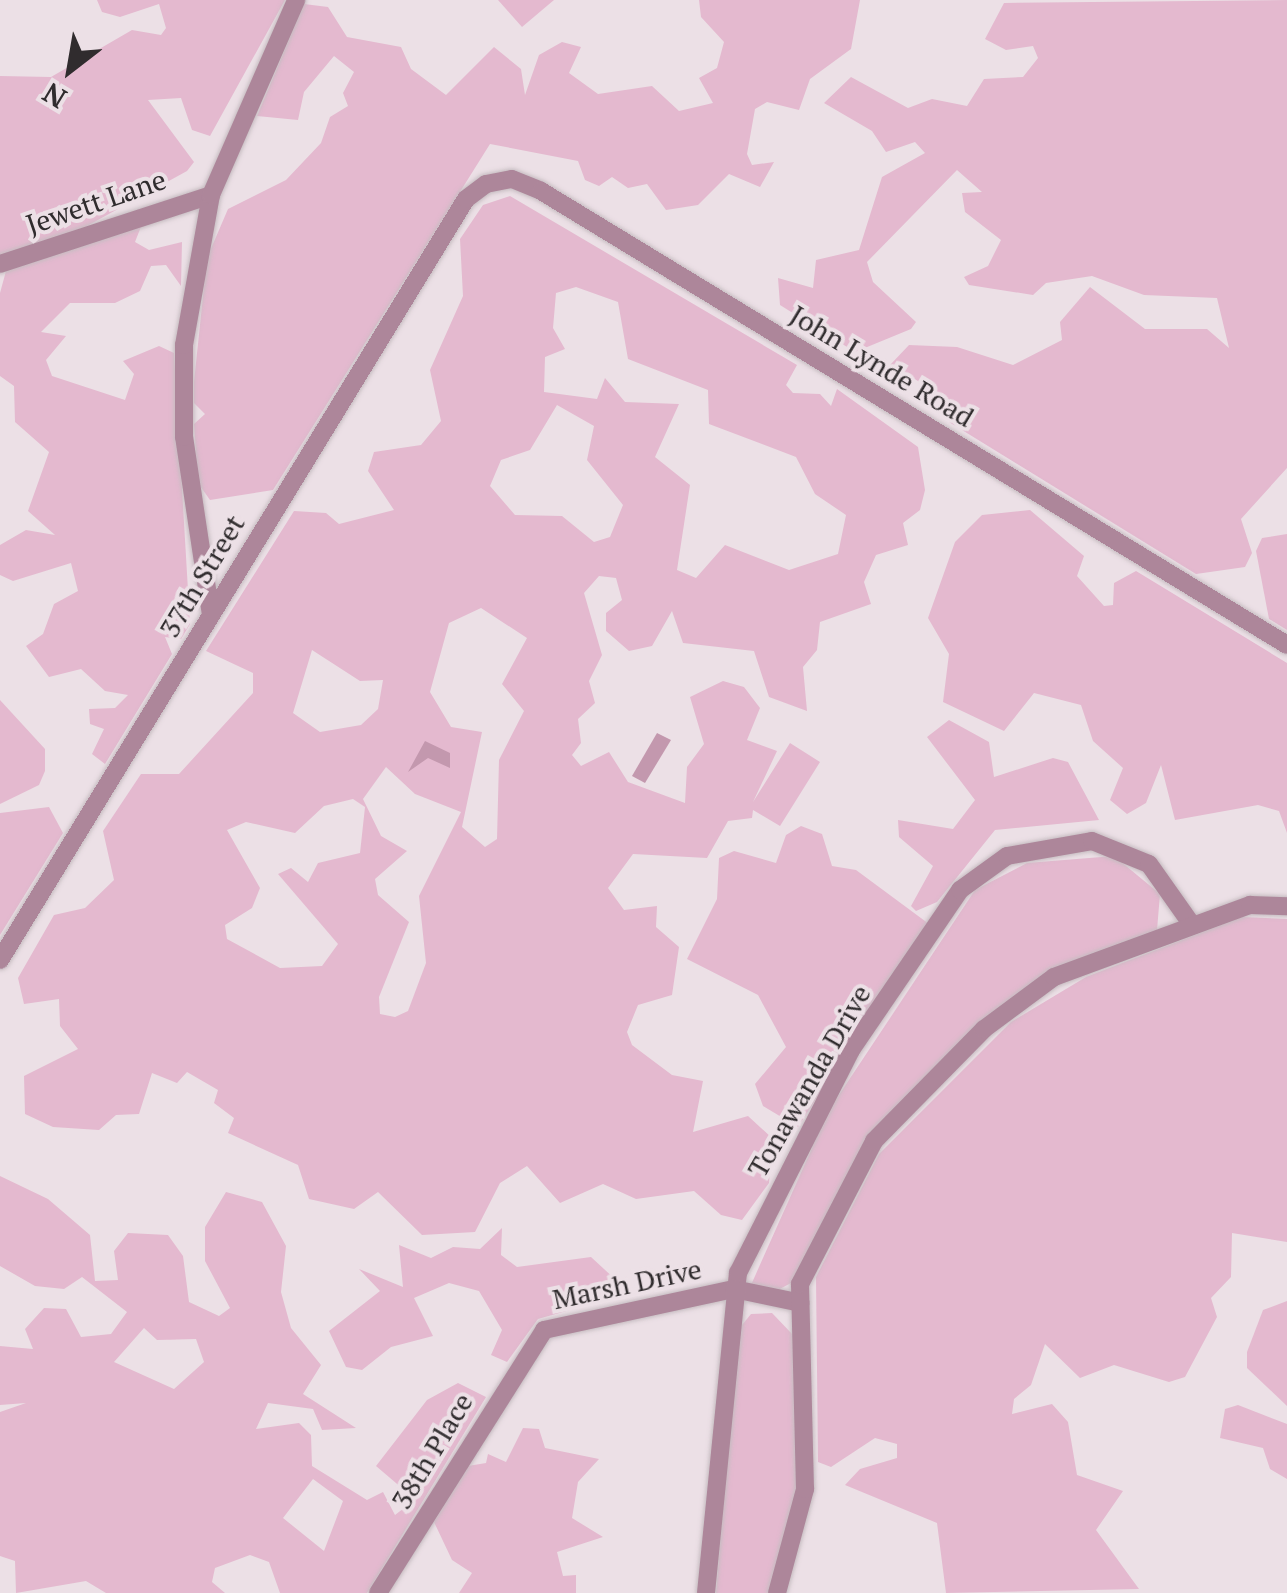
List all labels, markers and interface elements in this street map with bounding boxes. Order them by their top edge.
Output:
north arrow [20,20,120,120]
text: N [36,75,73,117]
street label: Jewett Lane [22,162,170,242]
street label: John Lynde Road [784,298,980,434]
street label: 37th Street [152,509,252,643]
street label: Tonawanda Drive [740,979,878,1183]
street label: Marsh Drive [550,1252,704,1316]
street label: 38th Place [384,1387,480,1515]

